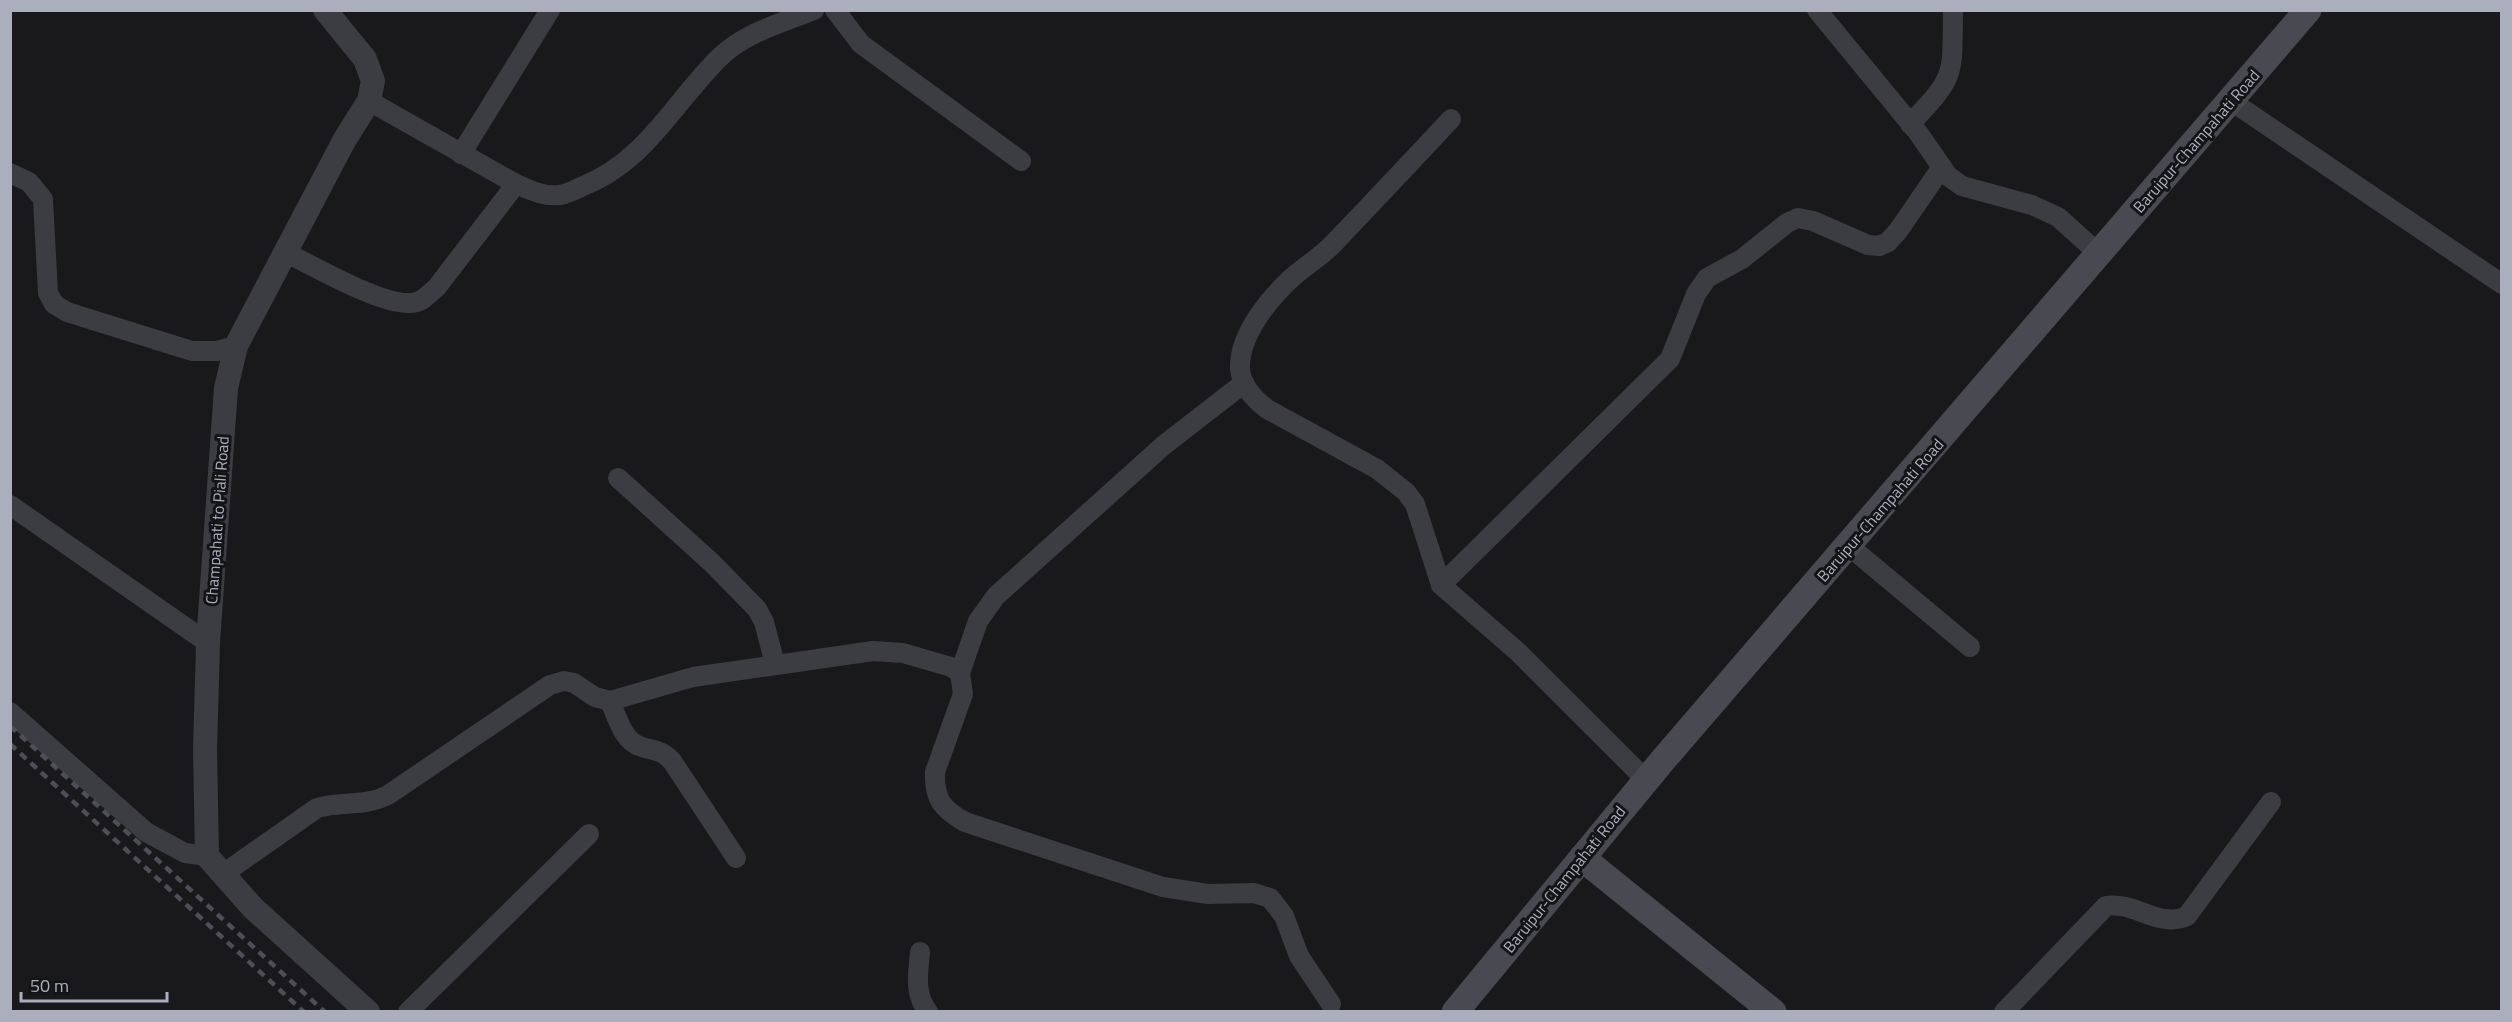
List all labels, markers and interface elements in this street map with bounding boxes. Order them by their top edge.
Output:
street label: Baruipur-Champahati Road [2127,64,2265,218]
street label: Baruipur-Champahati Road [1811,433,1949,587]
street label: Champahati to Piali Road [199,435,235,605]
street label: Baruipur-Champahati Road [1497,800,1631,958]
scale bar [21,965,166,1003]
text: 50 m [30,972,69,999]

